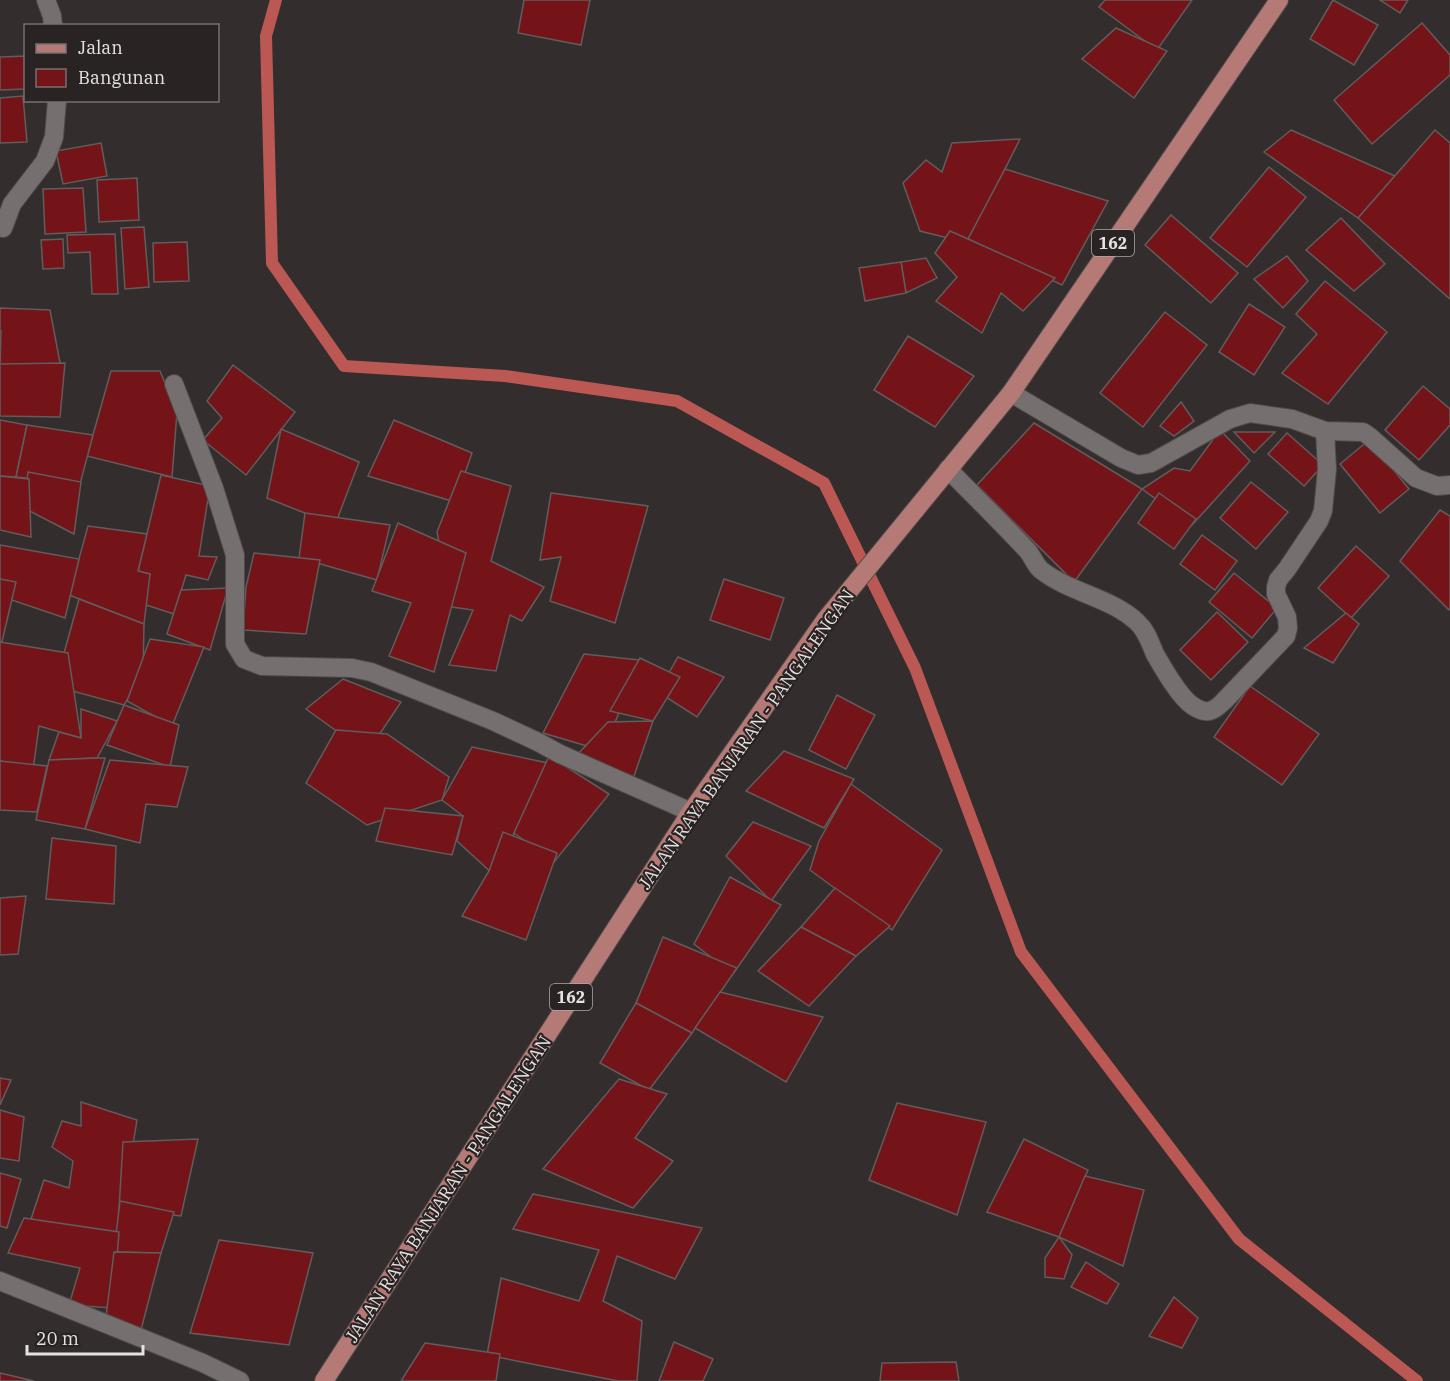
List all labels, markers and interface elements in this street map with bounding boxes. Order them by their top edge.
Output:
legend [24,24,219,102]
text: Jalan [78,36,123,59]
text: Bangunan [78,66,165,89]
road number: 162 [1092,230,1134,256]
street label: JALAN RAYA BANJARAN - PANGALENGAN [633,584,859,894]
road number: 162 [550,984,592,1010]
street label: JALAN RAYA BANJARAN - PANGALENGAN [340,1031,556,1347]
scale bar [27,1318,142,1356]
text: 20 m [36,1327,79,1350]

